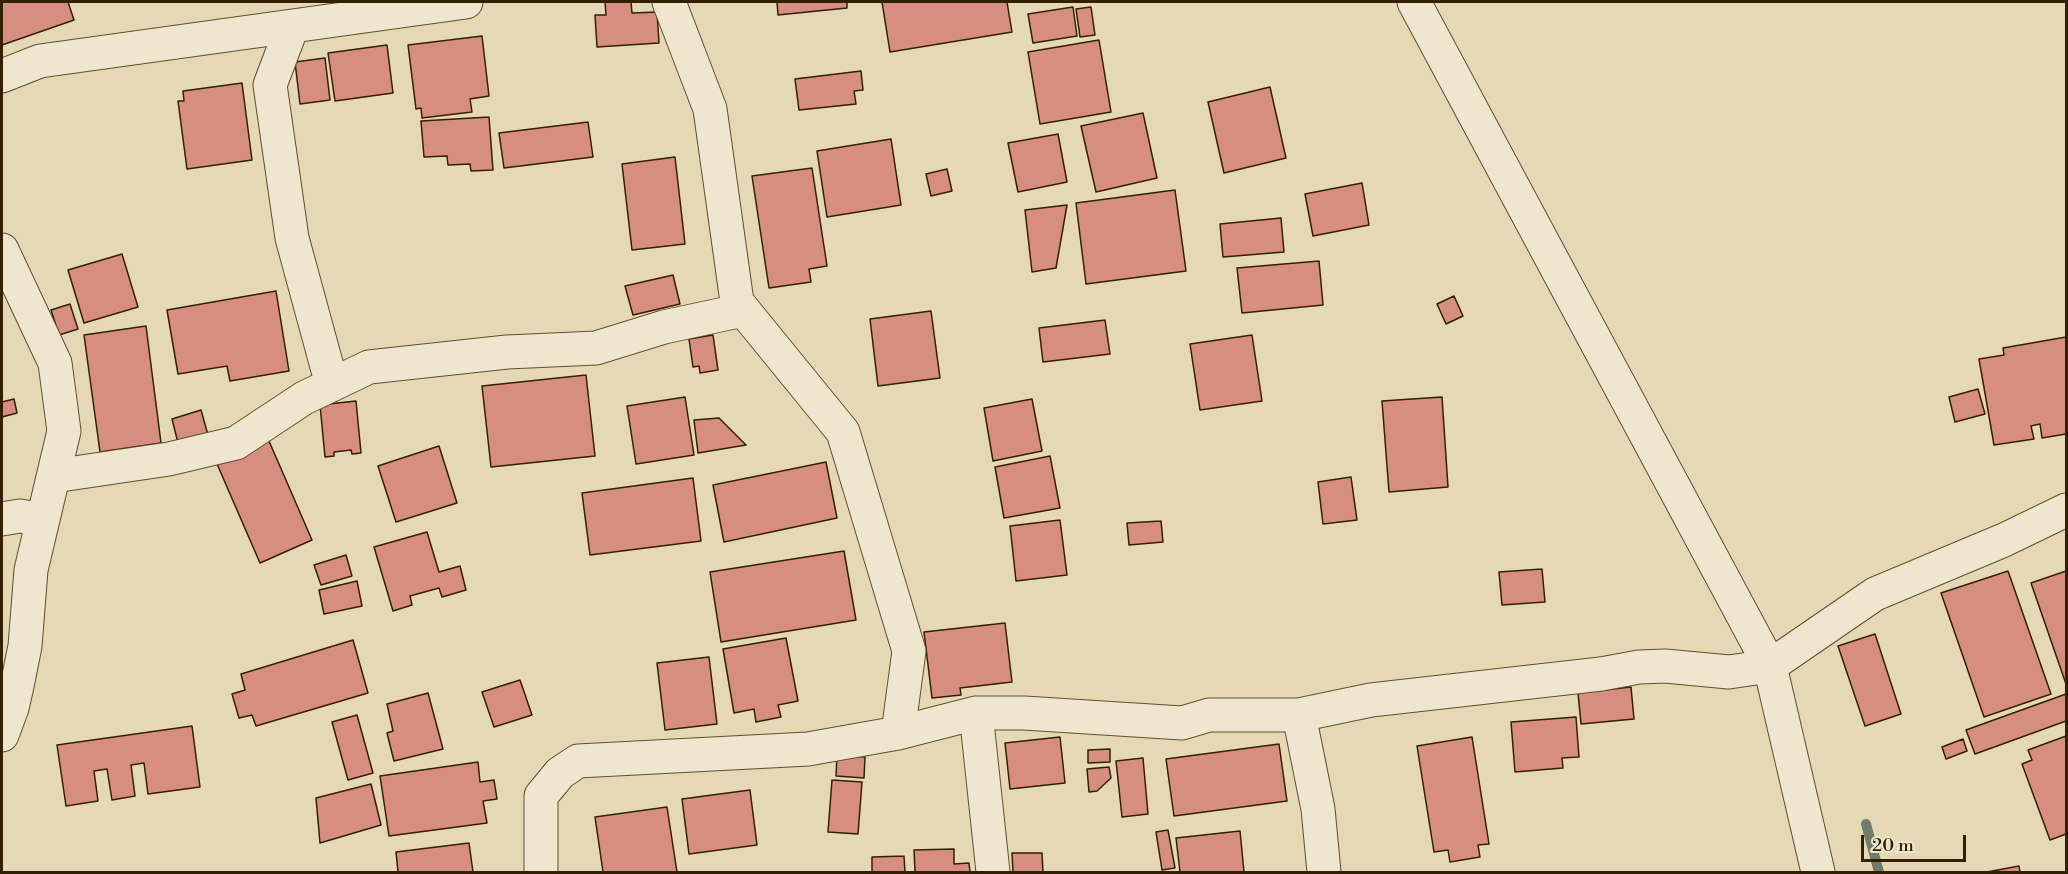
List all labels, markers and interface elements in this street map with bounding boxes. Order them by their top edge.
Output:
scale bar [1864,823,1969,861]
text: 20 m [1872,834,1914,857]

